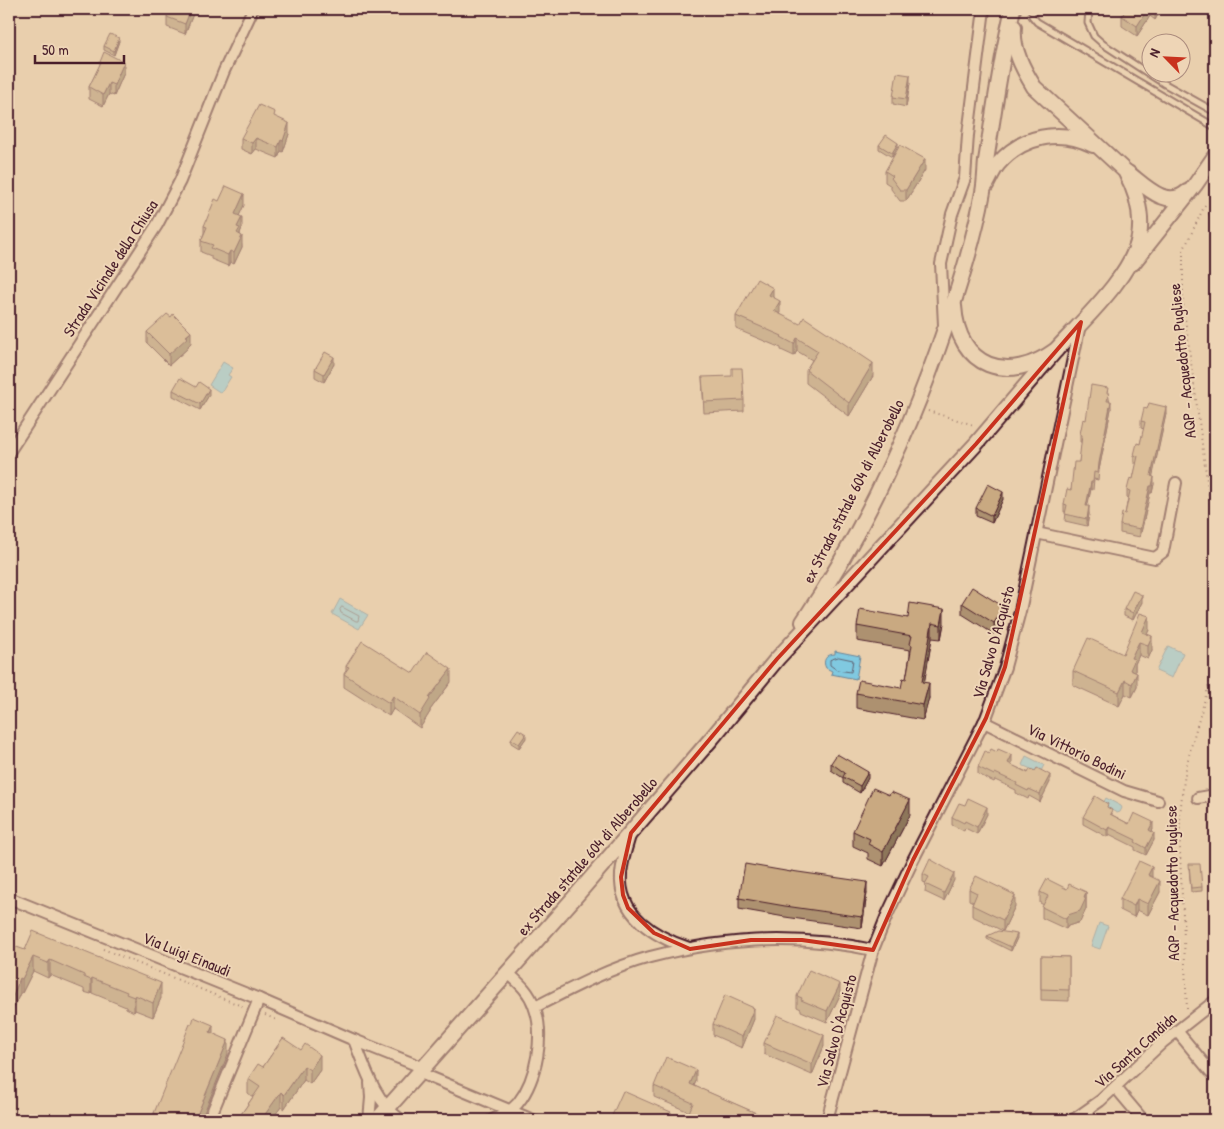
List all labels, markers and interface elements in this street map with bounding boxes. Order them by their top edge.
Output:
scale bar [35,32,124,64]
north arrow [1142,32,1192,82]
text: 50 m [42,39,69,60]
text: N [1143,45,1164,60]
street label: Strada Vicinale della Chiusa [57,195,163,341]
street label: AQP - Acquedotto Pugliese [1163,282,1201,440]
street label: ex Strada statale 604 di Alberobello [797,395,909,587]
street label: Via Salvo D'Acquisto [966,582,1020,701]
street label: Via Vittorio Bodini [1024,718,1130,784]
street label: ex Strada statale 604 di Alberobello [512,772,662,940]
street label: AQP - Acquedotto Pugliese [1160,804,1184,961]
street label: Via Luigi Einaudi [140,926,234,982]
street label: Via Salvo D'Acquisto [810,971,862,1090]
street label: Via Santa Candida [1089,1007,1181,1093]

